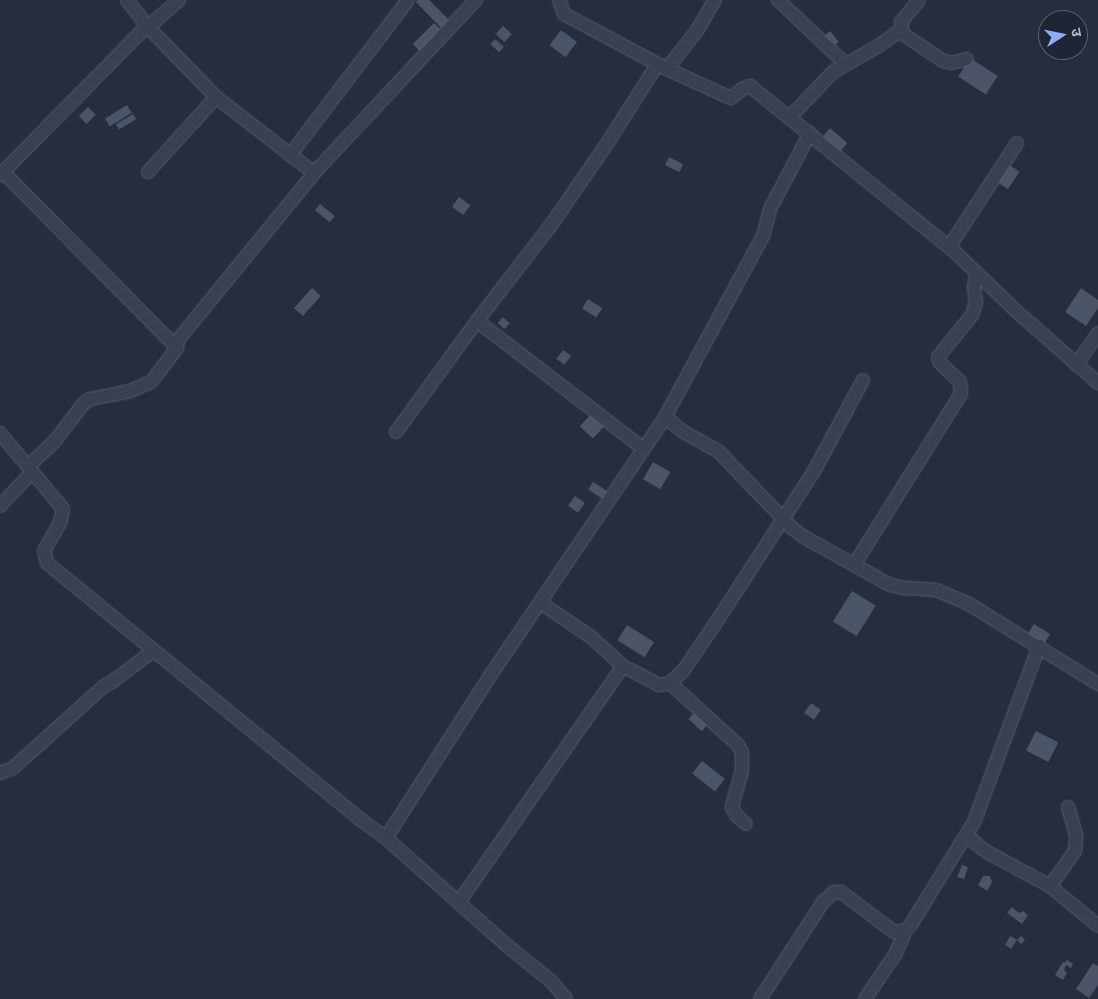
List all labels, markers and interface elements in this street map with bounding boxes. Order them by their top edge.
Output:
north arrow [1038,10,1088,60]
text: उ [1066,26,1088,38]

